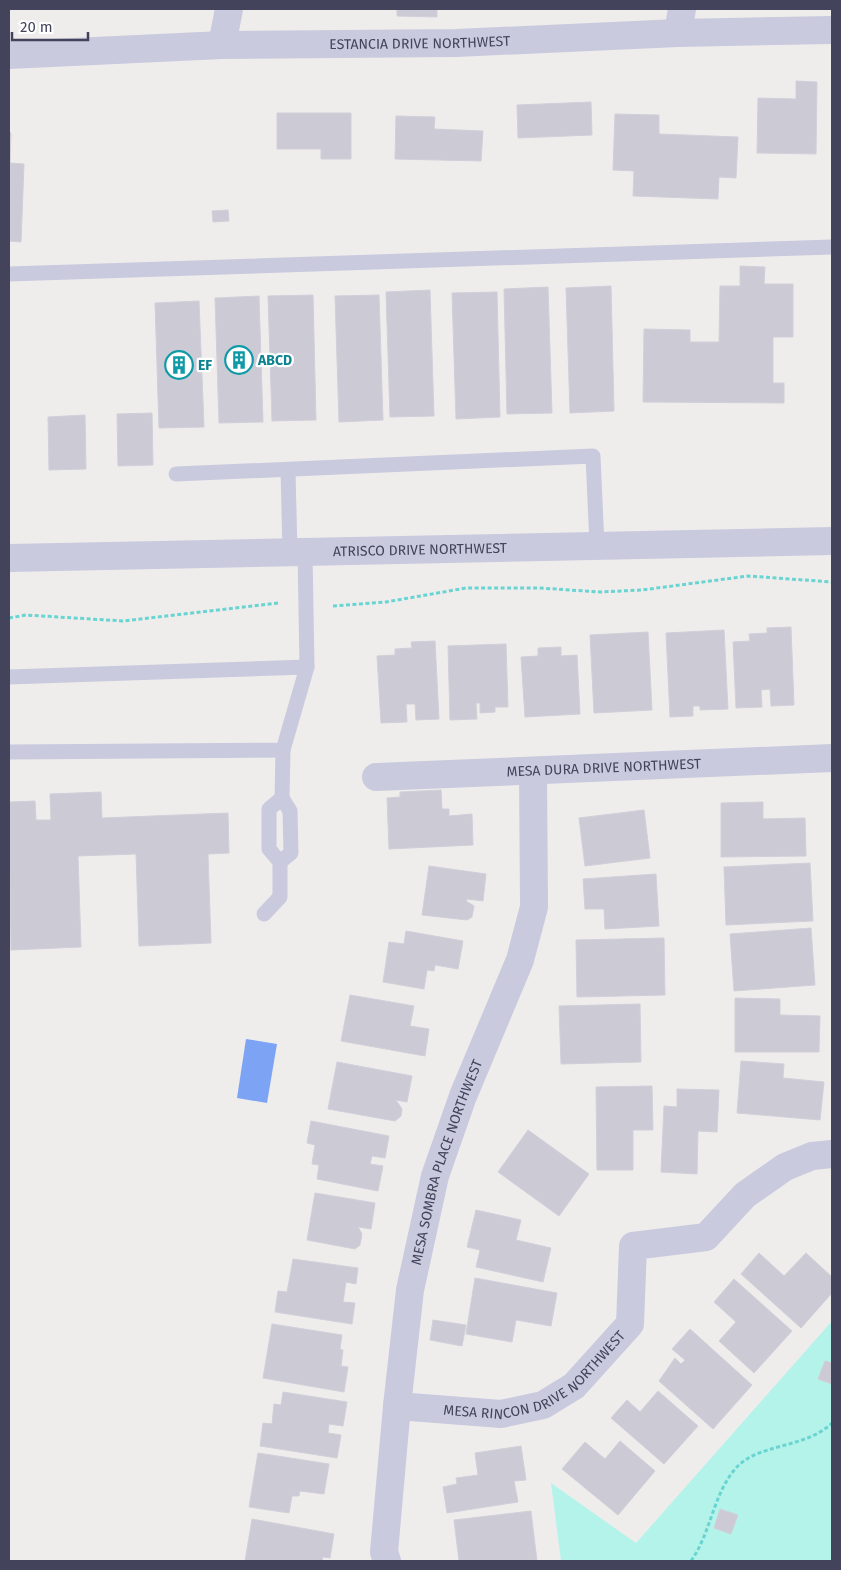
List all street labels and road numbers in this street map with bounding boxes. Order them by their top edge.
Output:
street label: ESTANCIA DRIVE NORTHWEST [329,33,511,53]
street label: ATRISCO DRIVE NORTHWEST [333,540,508,560]
street label: MESA DURA DRIVE NORTHWEST [506,755,702,781]
street label: MESA SOMBRA PLACE NORTHWEST [408,1056,487,1266]
street label: MESA RINCON DRIVE NORTHWEST [443,1327,629,1423]

